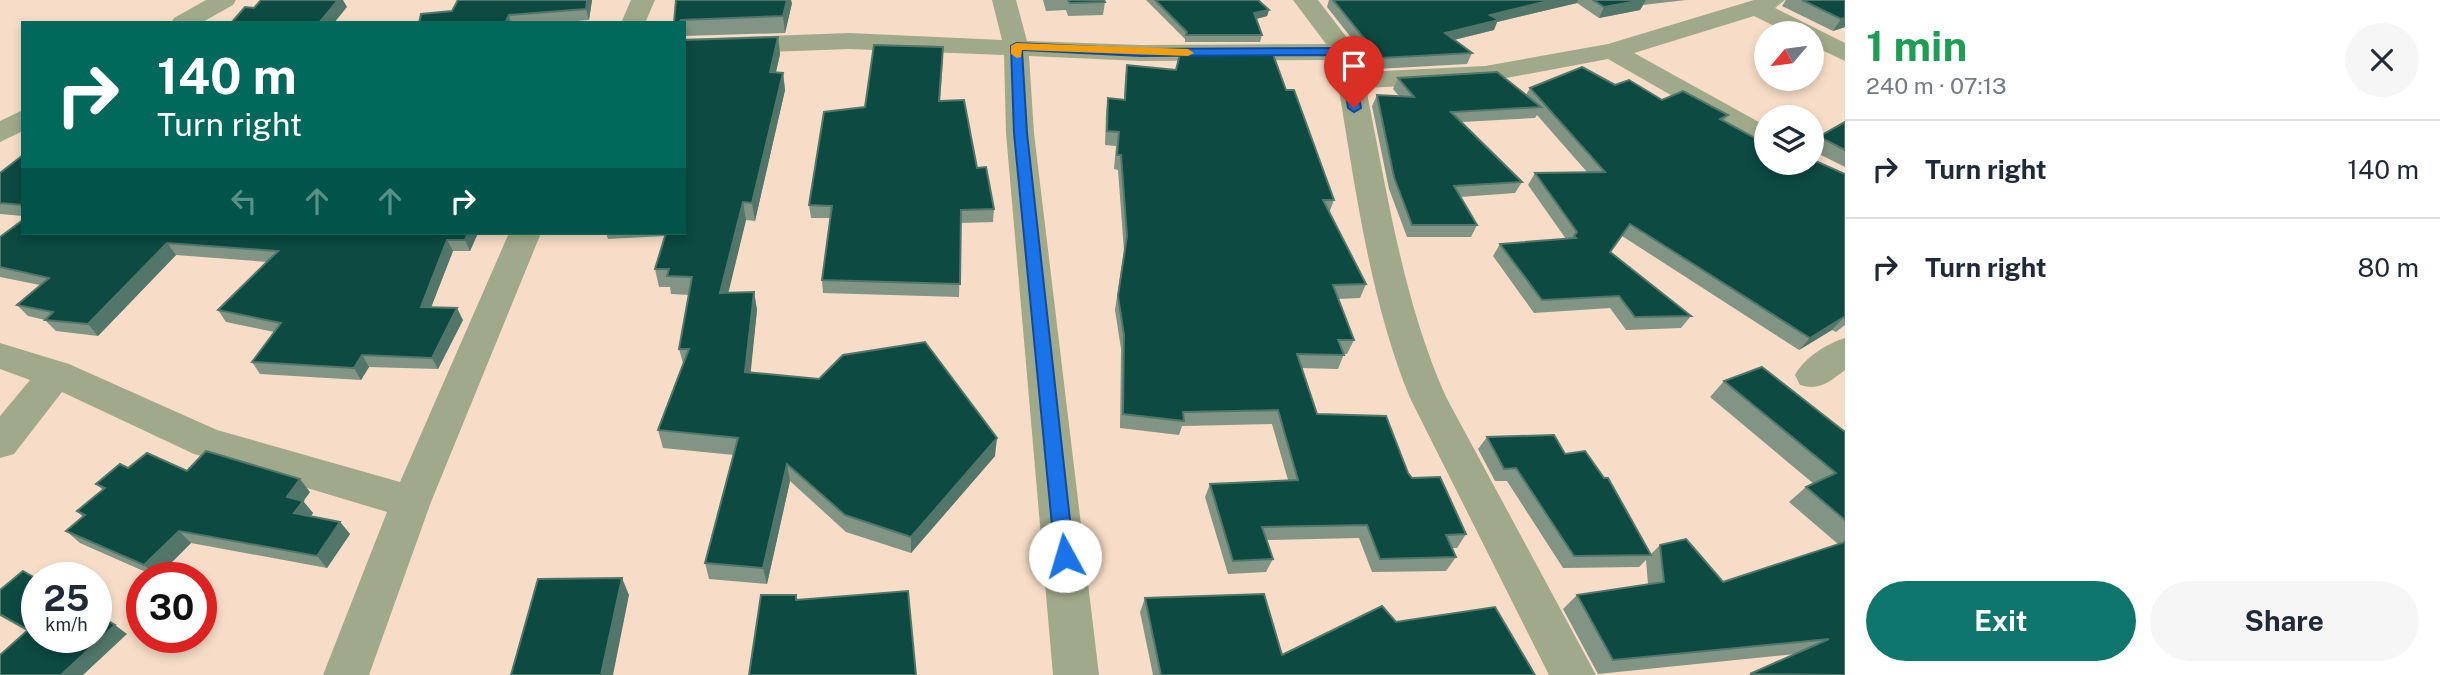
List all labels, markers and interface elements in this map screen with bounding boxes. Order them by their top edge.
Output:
north arrow [1754,21,1824,91]
map controls [1754,21,1824,175]
text: 1 min [1866,21,1967,70]
button: close [2345,23,2419,97]
pin [1324,36,1384,108]
text: 140 m [157,47,297,105]
icon: arrive [1335,47,1373,85]
icon: right [42,49,133,140]
text: 240 m · 07:13 [1866,72,2007,99]
button: layers [1754,105,1824,175]
text: Turn right [157,106,302,143]
icon: right [1866,150,1904,188]
text: Turn right [1925,154,2047,185]
text: 140 m [2347,154,2419,185]
icon: left [225,182,263,220]
icon: ahead [298,182,336,220]
icon: ahead [371,182,409,220]
icon: right [444,182,482,220]
icon: right [1866,248,1904,286]
text: Turn right [1925,252,2047,283]
text: 80 m [2358,252,2419,283]
position arrow [1028,519,1102,593]
speed limit sign: 30 [126,562,217,653]
text: 25 [44,578,89,619]
button: Exit [1866,581,2136,661]
button: Share [2150,581,2419,661]
text: km/h [45,614,88,635]

